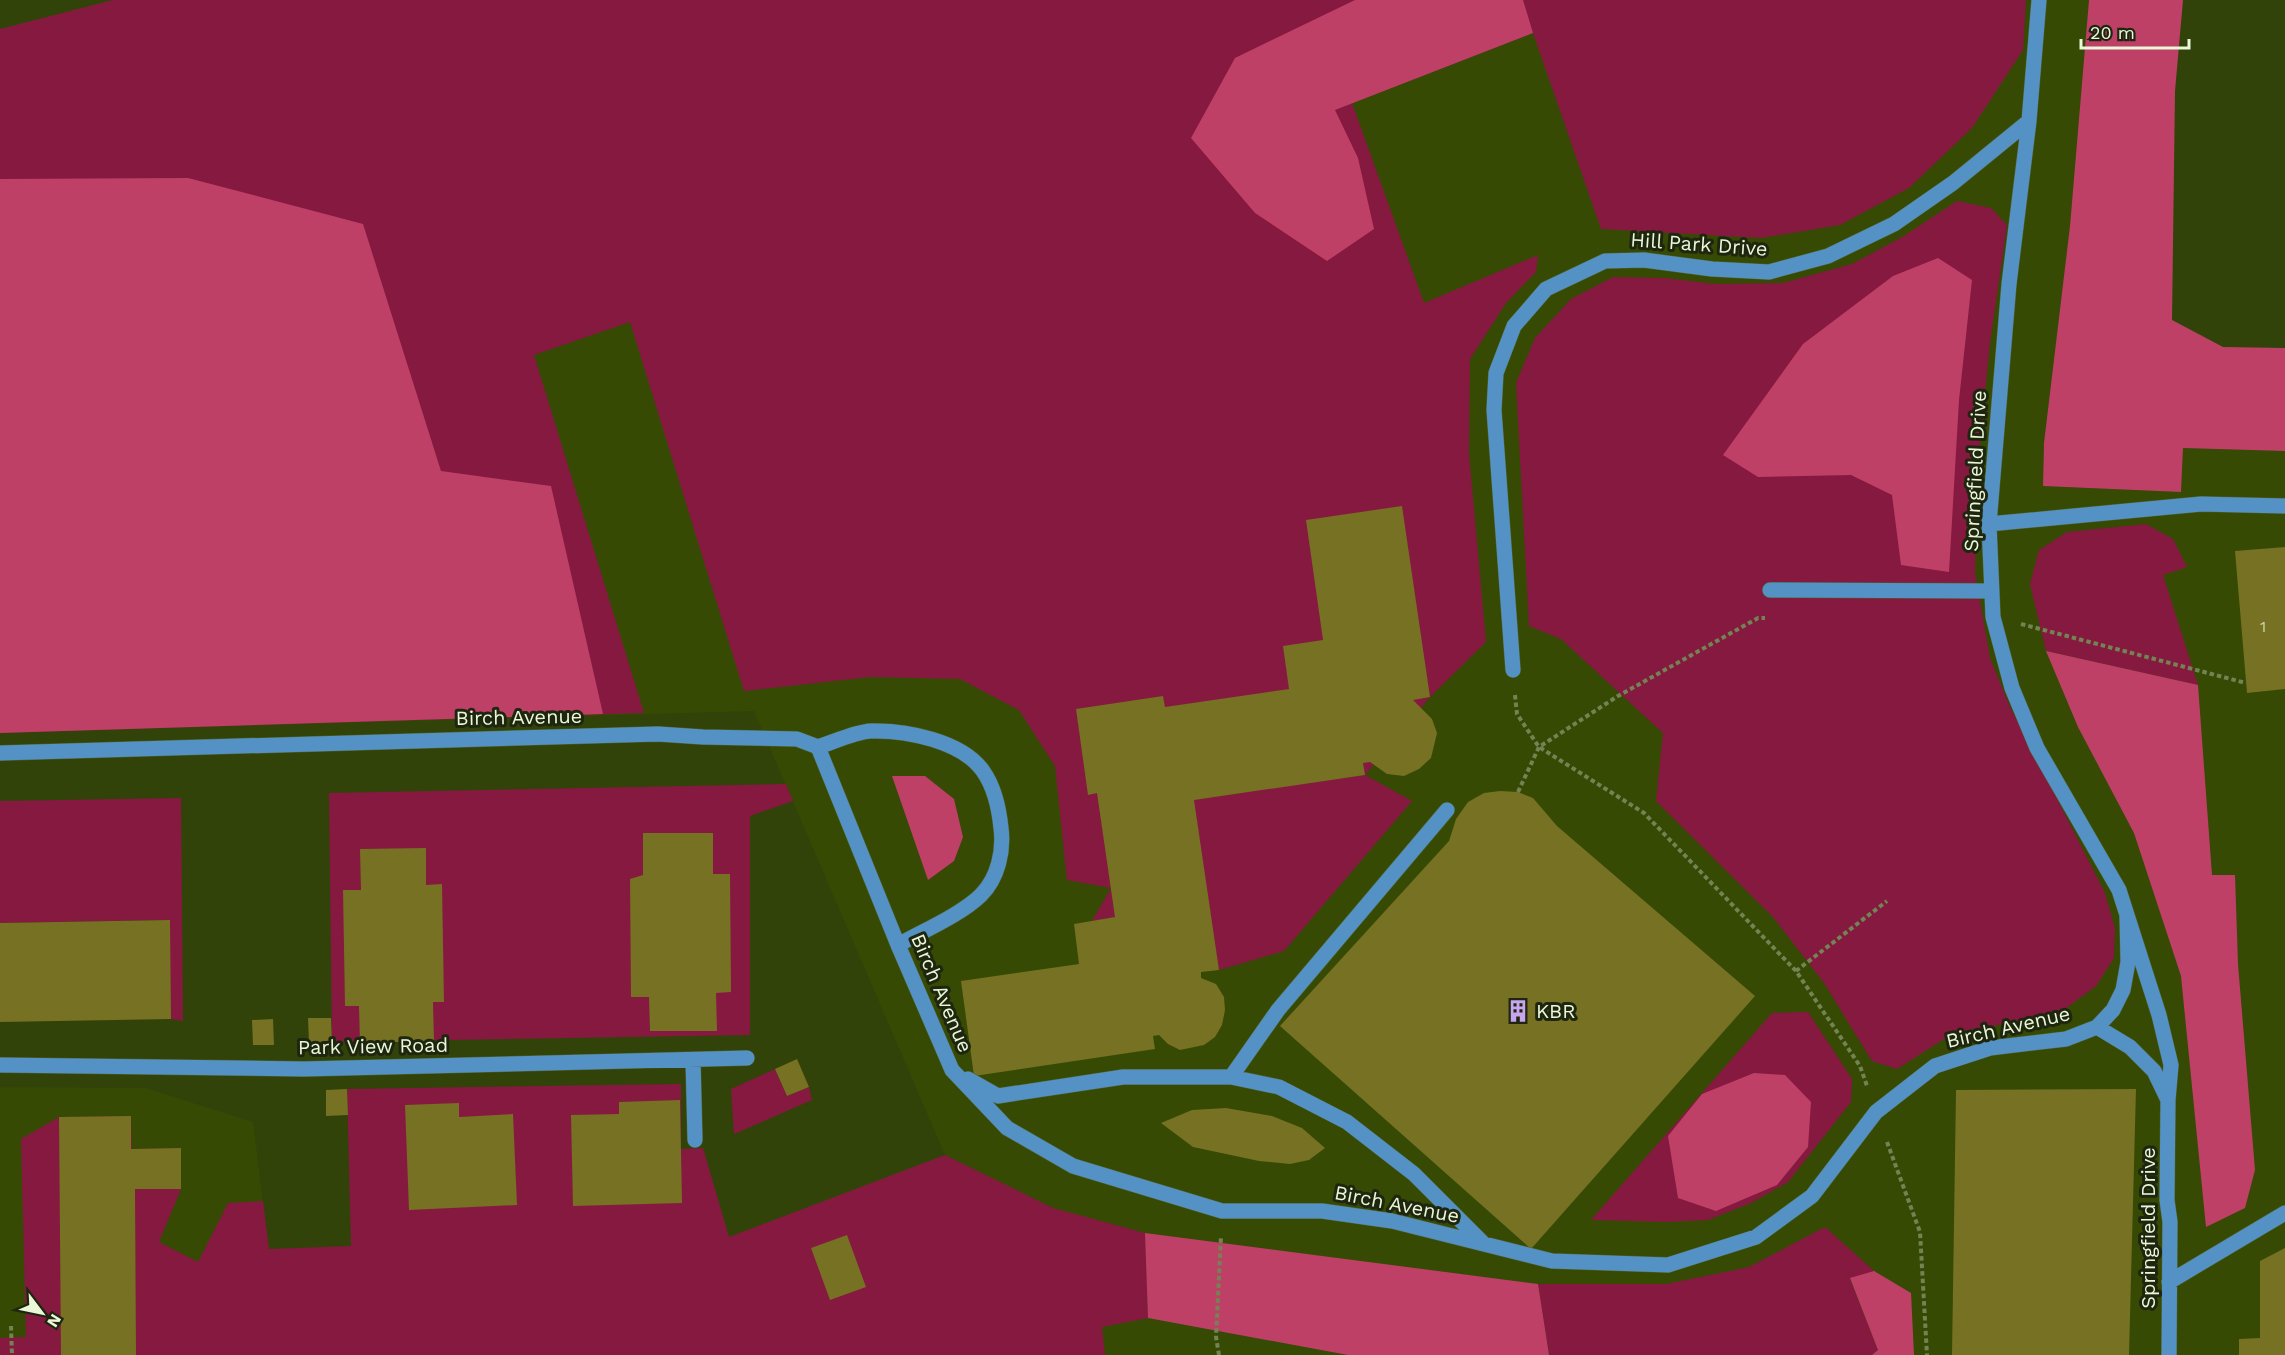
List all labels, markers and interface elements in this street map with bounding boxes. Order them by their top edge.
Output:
scale bar [2081,12,2189,50]
text: 20 m [2090,22,2135,43]
street label: Hill Park Drive [1630,227,1768,261]
street label: Springfield Drive [1959,390,1991,552]
house number: 1 [2260,617,2266,636]
street label: Birch Avenue [456,704,582,730]
street label: Birch Avenue [906,930,978,1056]
building icon: KBR [1505,998,1531,1024]
place label: KBR [1536,999,1575,1023]
street label: Birch Avenue [1944,1001,2072,1053]
street label: Park View Road [298,1033,448,1059]
street label: Springfield Drive [2136,1147,2160,1309]
street label: Birch Avenue [1333,1180,1461,1228]
north arrow [12,1283,72,1343]
text: N [43,1311,65,1331]

